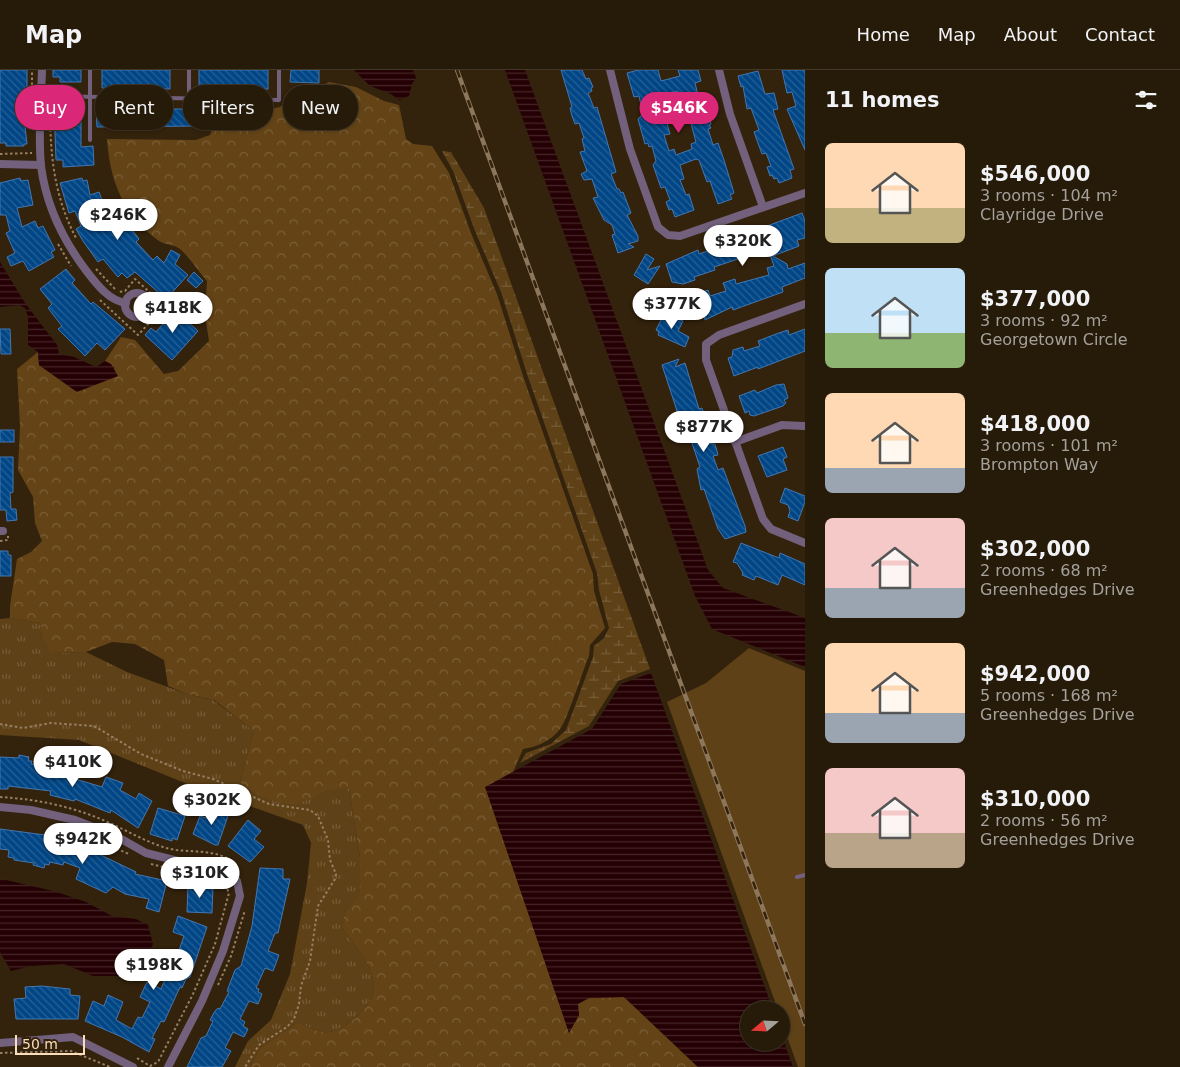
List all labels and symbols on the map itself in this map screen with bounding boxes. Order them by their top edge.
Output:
pin: $546K [644,92,714,134]
pin: $246K [83,198,153,241]
pin: $320K [708,224,778,267]
pin: $377K [637,288,707,330]
pin: $418K [138,292,208,334]
pin: $877K [669,410,739,453]
pin: $410K [38,746,108,788]
pin: $302K [177,784,247,826]
pin: $942K [48,822,118,865]
pin: $310K [165,856,235,899]
pin: $198K [119,948,189,991]
north arrow [740,1001,790,1051]
scale bar [15,1032,85,1055]

